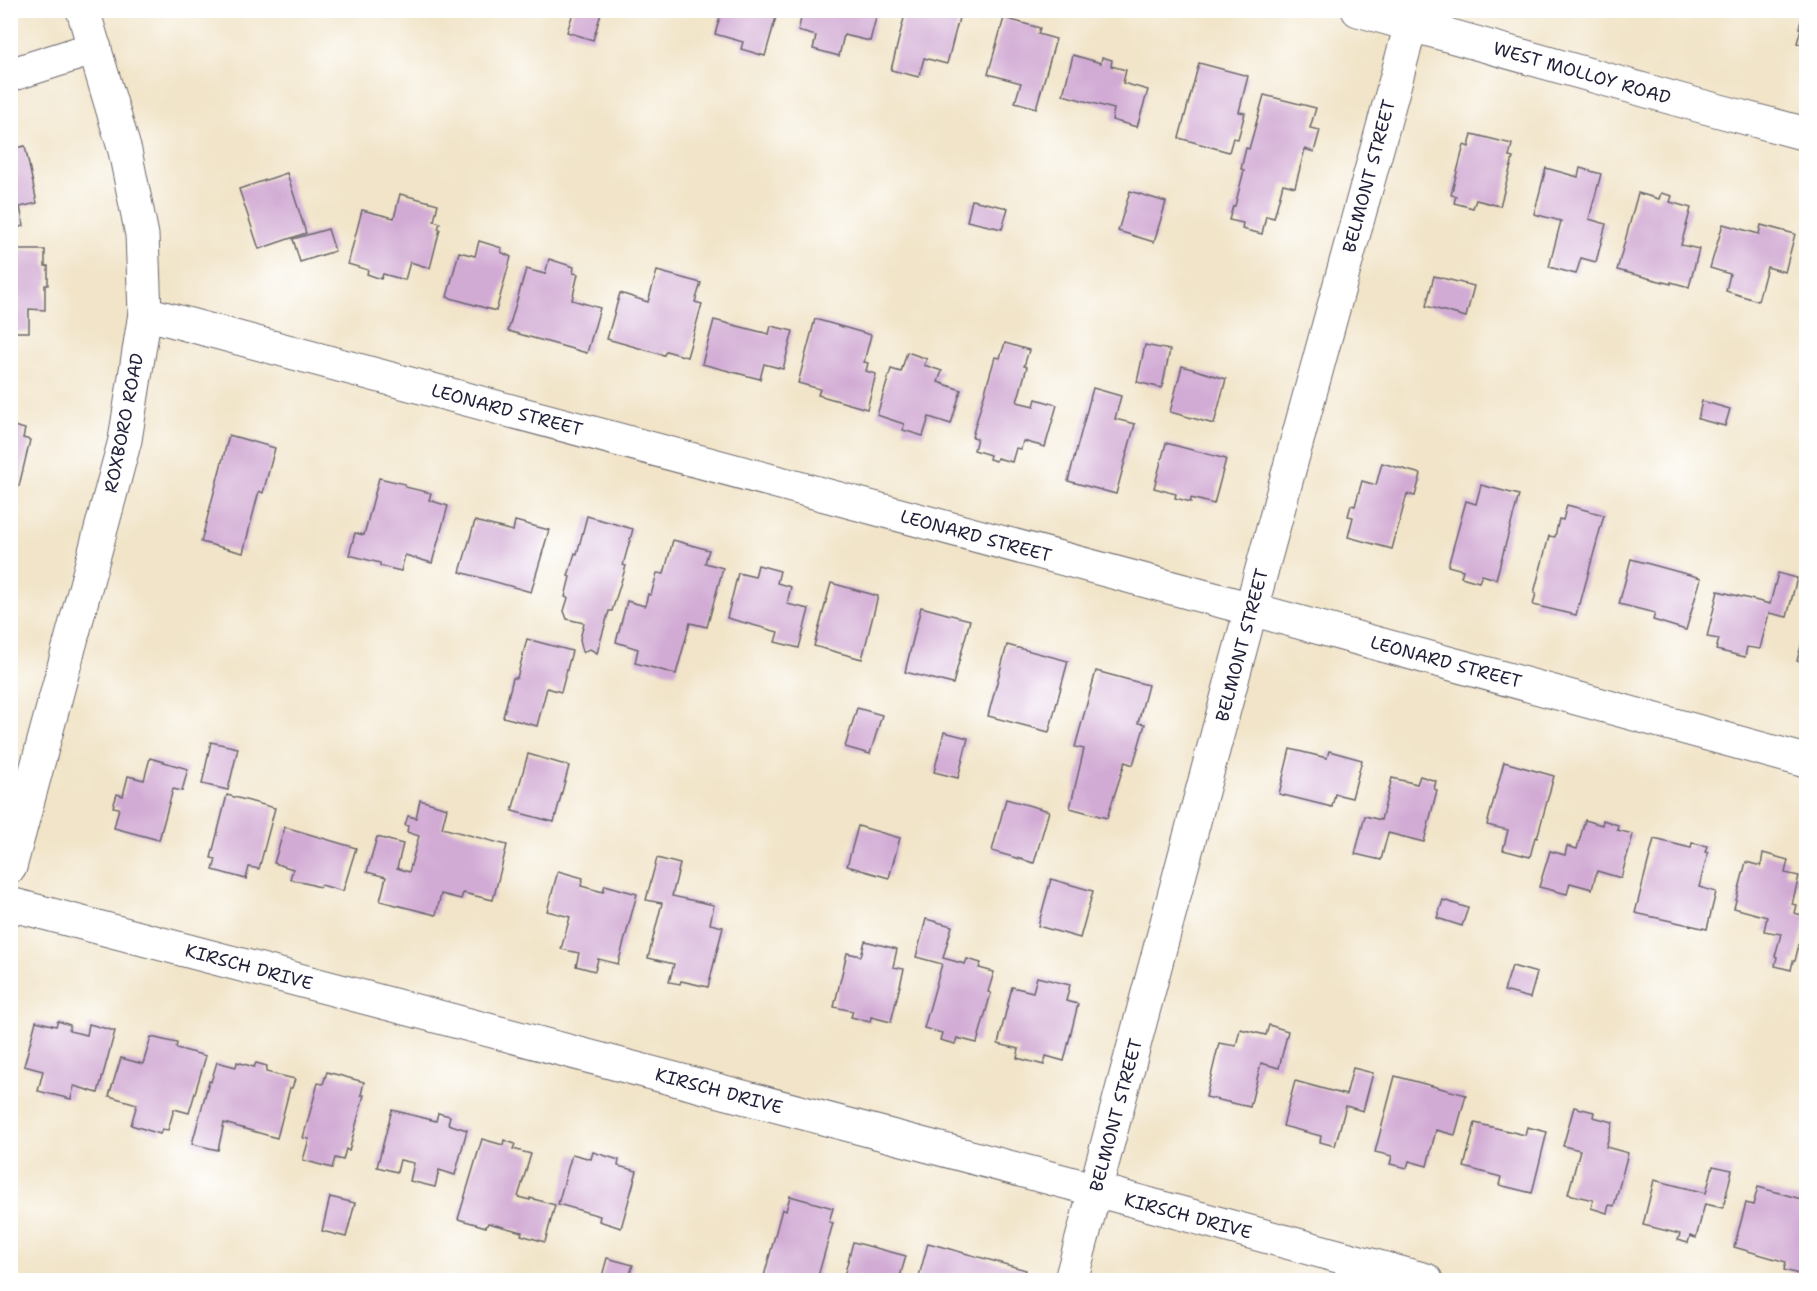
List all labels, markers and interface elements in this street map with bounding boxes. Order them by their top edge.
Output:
street label: WEST MOLLOY ROAD [1490,36,1674,110]
street label: BELMONT STREET [1337,97,1401,255]
street label: ROXBORO ROAD [99,351,149,495]
street label: LEONARD STREET [429,378,585,442]
street label: LEONARD STREET [898,504,1054,568]
street label: BELMONT STREET [1210,566,1274,724]
street label: LEONARD STREET [1368,630,1524,694]
street label: KIRSCH DRIVE [182,938,316,996]
street label: BELMONT STREET [1084,1036,1148,1194]
street label: KIRSCH DRIVE [652,1062,786,1120]
street label: KIRSCH DRIVE [1121,1187,1255,1245]

